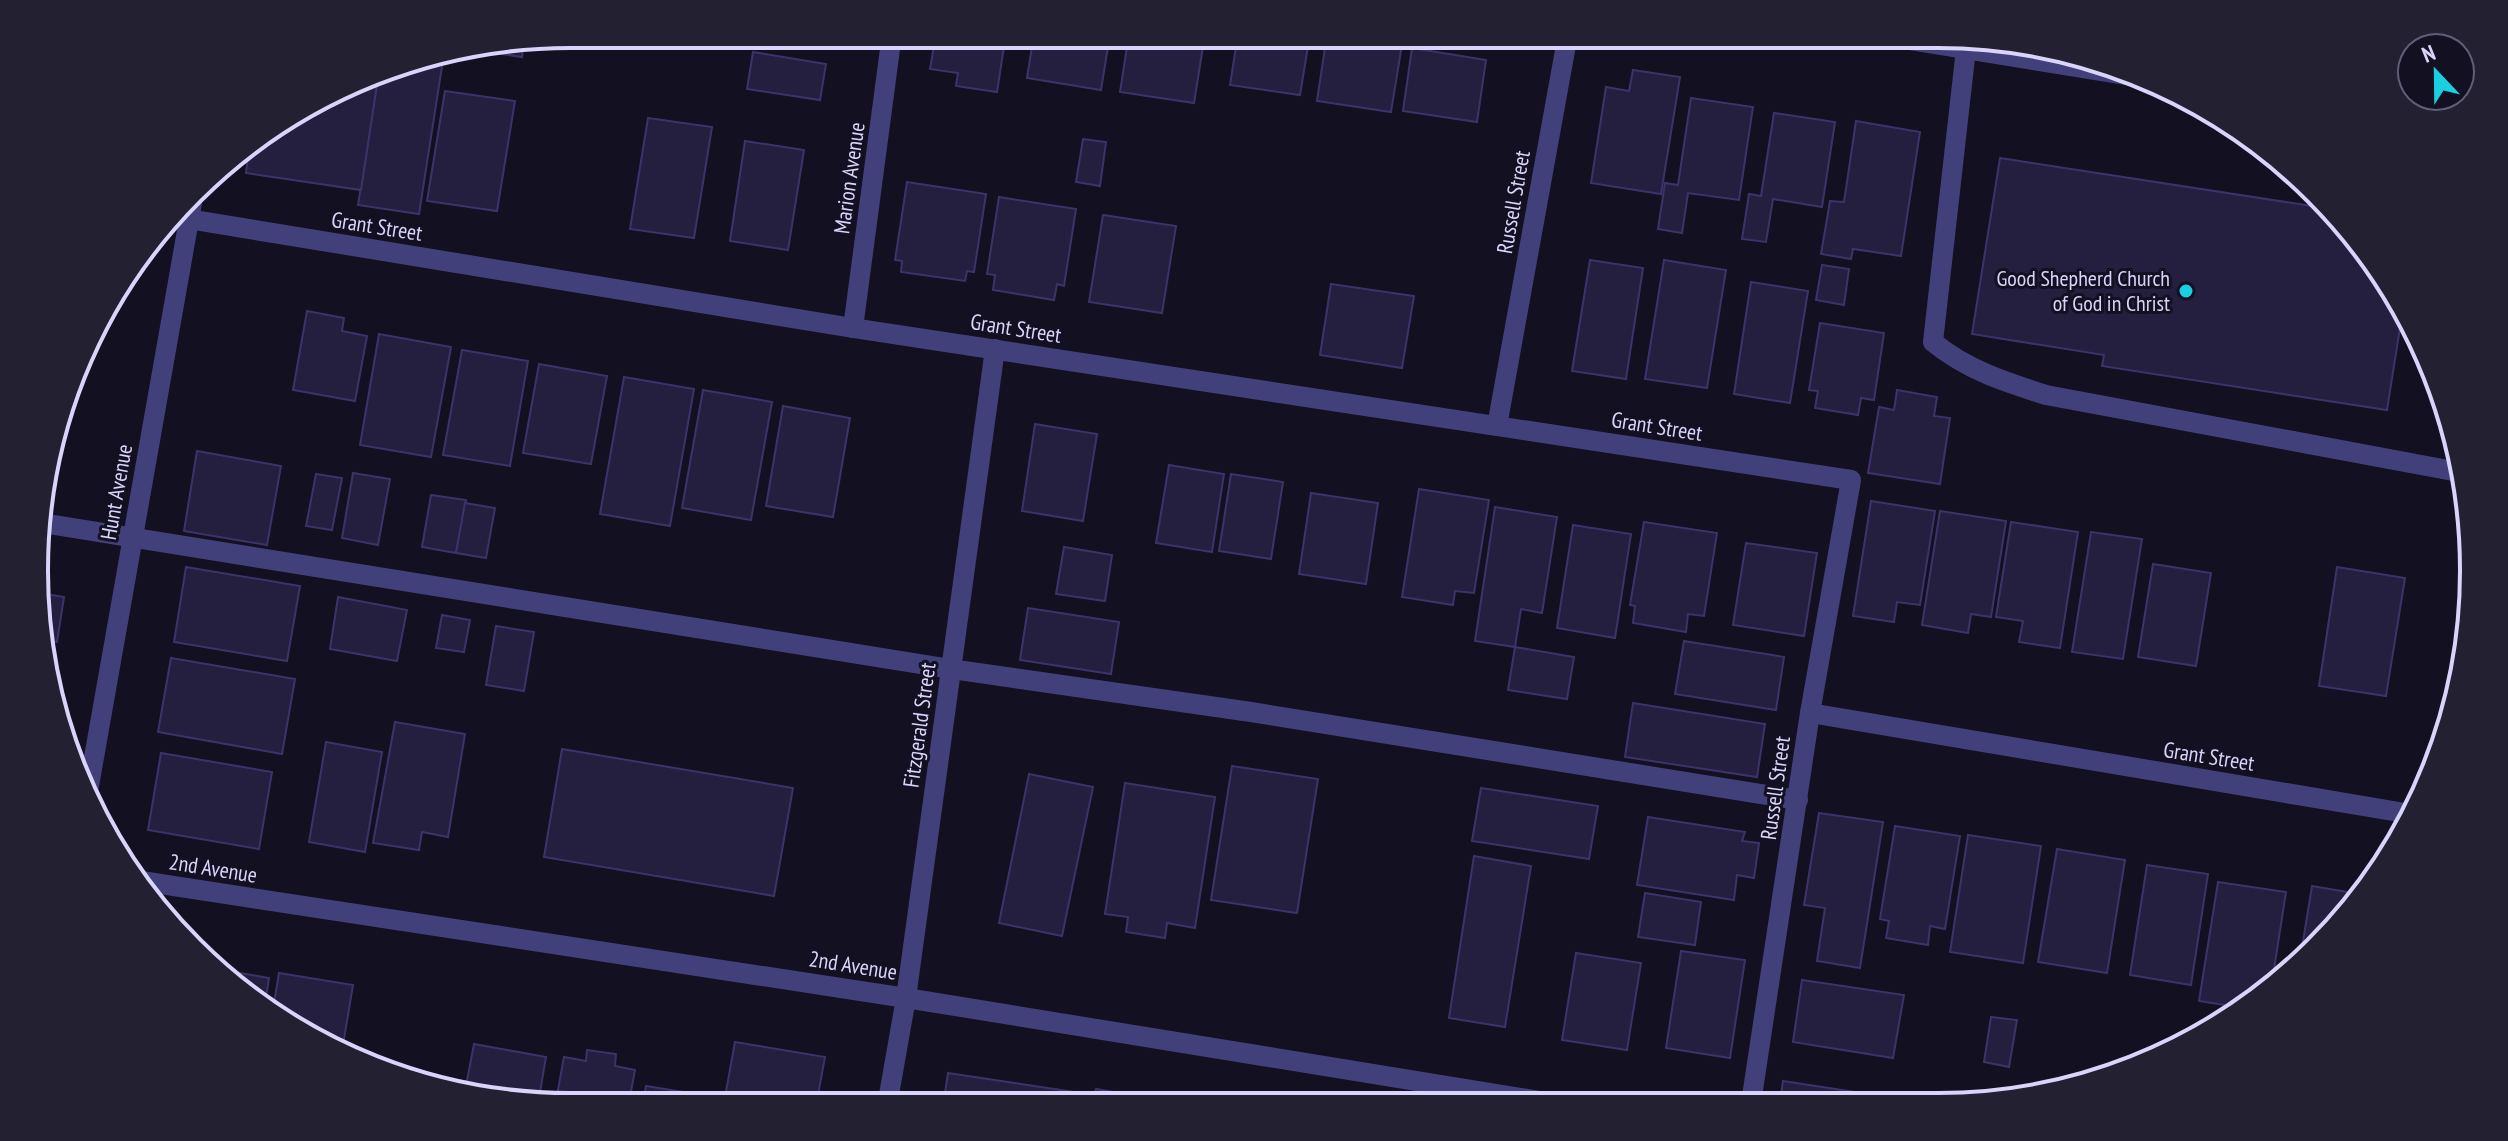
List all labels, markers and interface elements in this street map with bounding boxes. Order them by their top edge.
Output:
north arrow [2396,32,2476,112]
text: N [2418,38,2439,69]
street label: Marion Avenue [827,120,871,236]
street label: Russell Street [1490,148,1536,256]
street label: Grant Street [330,205,424,247]
place label: Good Shepherd Church of God in Christ [1996,264,2170,317]
marker: Good Shepherd Church of God in Christ [2177,282,2195,300]
street label: Grant Street [969,307,1063,349]
street label: Grant Street [1610,405,1704,447]
street label: Hunt Avenue [94,442,138,542]
street label: Fitzgerald Street [896,661,942,789]
street label: Russell Street [1754,734,1796,842]
street label: Grant Street [2162,735,2256,777]
street label: 2nd Avenue [167,847,259,889]
street label: 2nd Avenue [807,944,899,986]

